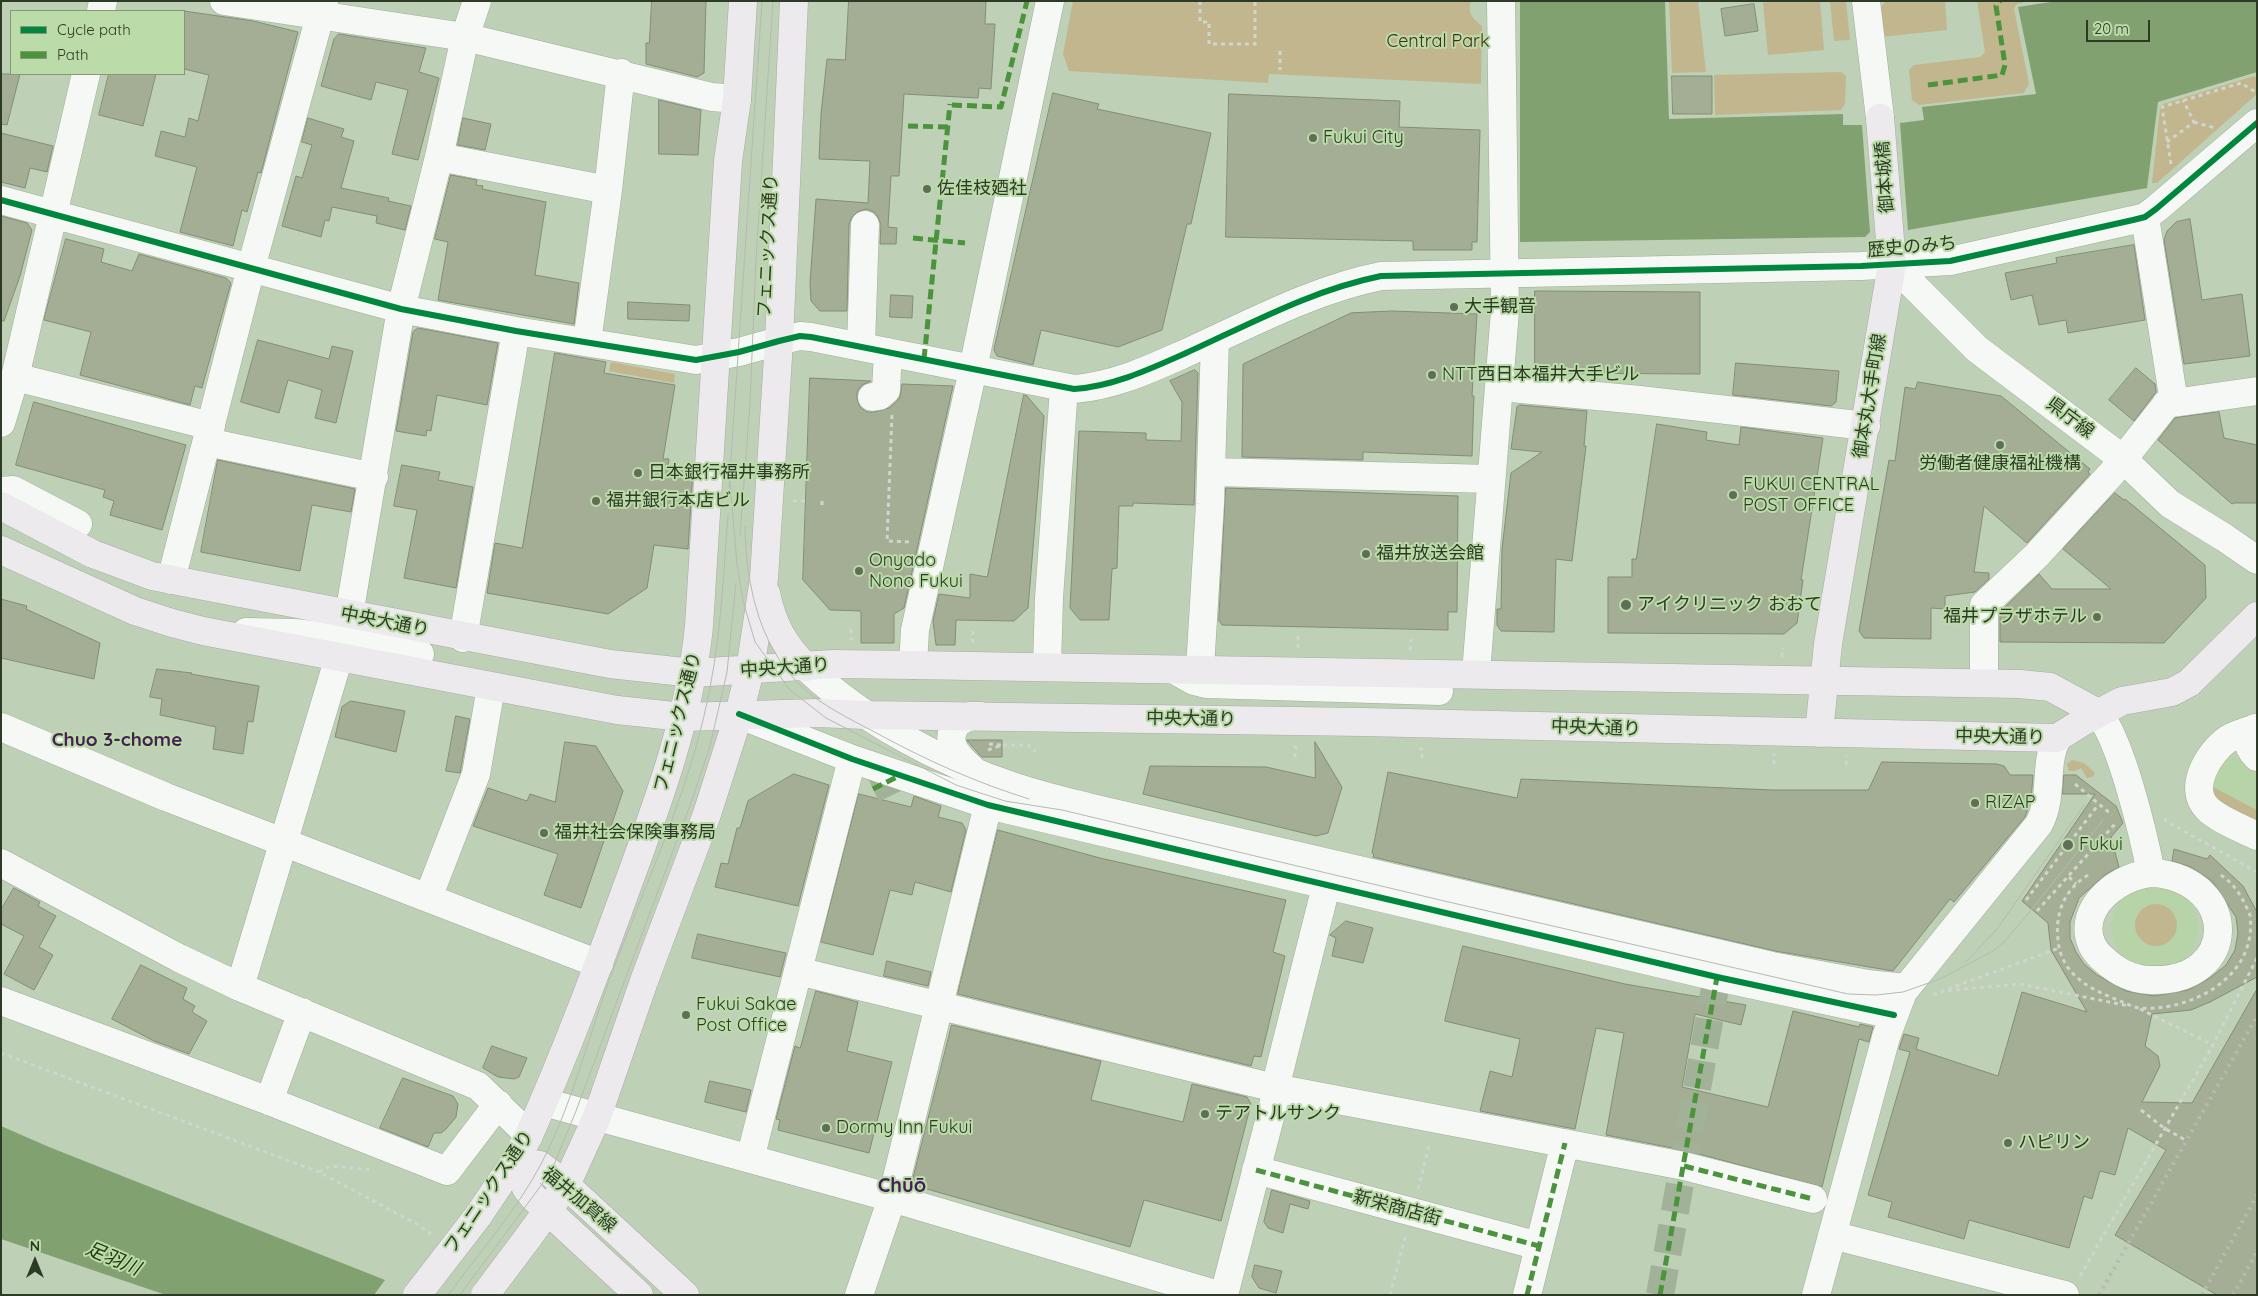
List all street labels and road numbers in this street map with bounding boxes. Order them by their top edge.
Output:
street label: 御本城橋 [1872,140,1898,214]
street label: フェニックス通り [753,174,783,318]
street label: 歴史のみち [1866,232,1958,262]
street label: 御本丸大手町線 [1849,332,1891,460]
street label: 県庁線 [2042,393,2098,443]
street label: 中央大通り [339,603,431,641]
street label: フェニックス通り [650,650,706,794]
street label: 中央大通り [739,654,831,682]
street label: 中央大通り [1146,707,1236,731]
street label: 中央大通り [1551,716,1641,740]
street label: 中央大通り [1955,725,2045,749]
street label: フェニックス通り [440,1126,538,1258]
street label: 福井加賀線 [538,1163,620,1237]
street label: 新栄商店街 [1351,1186,1443,1230]

